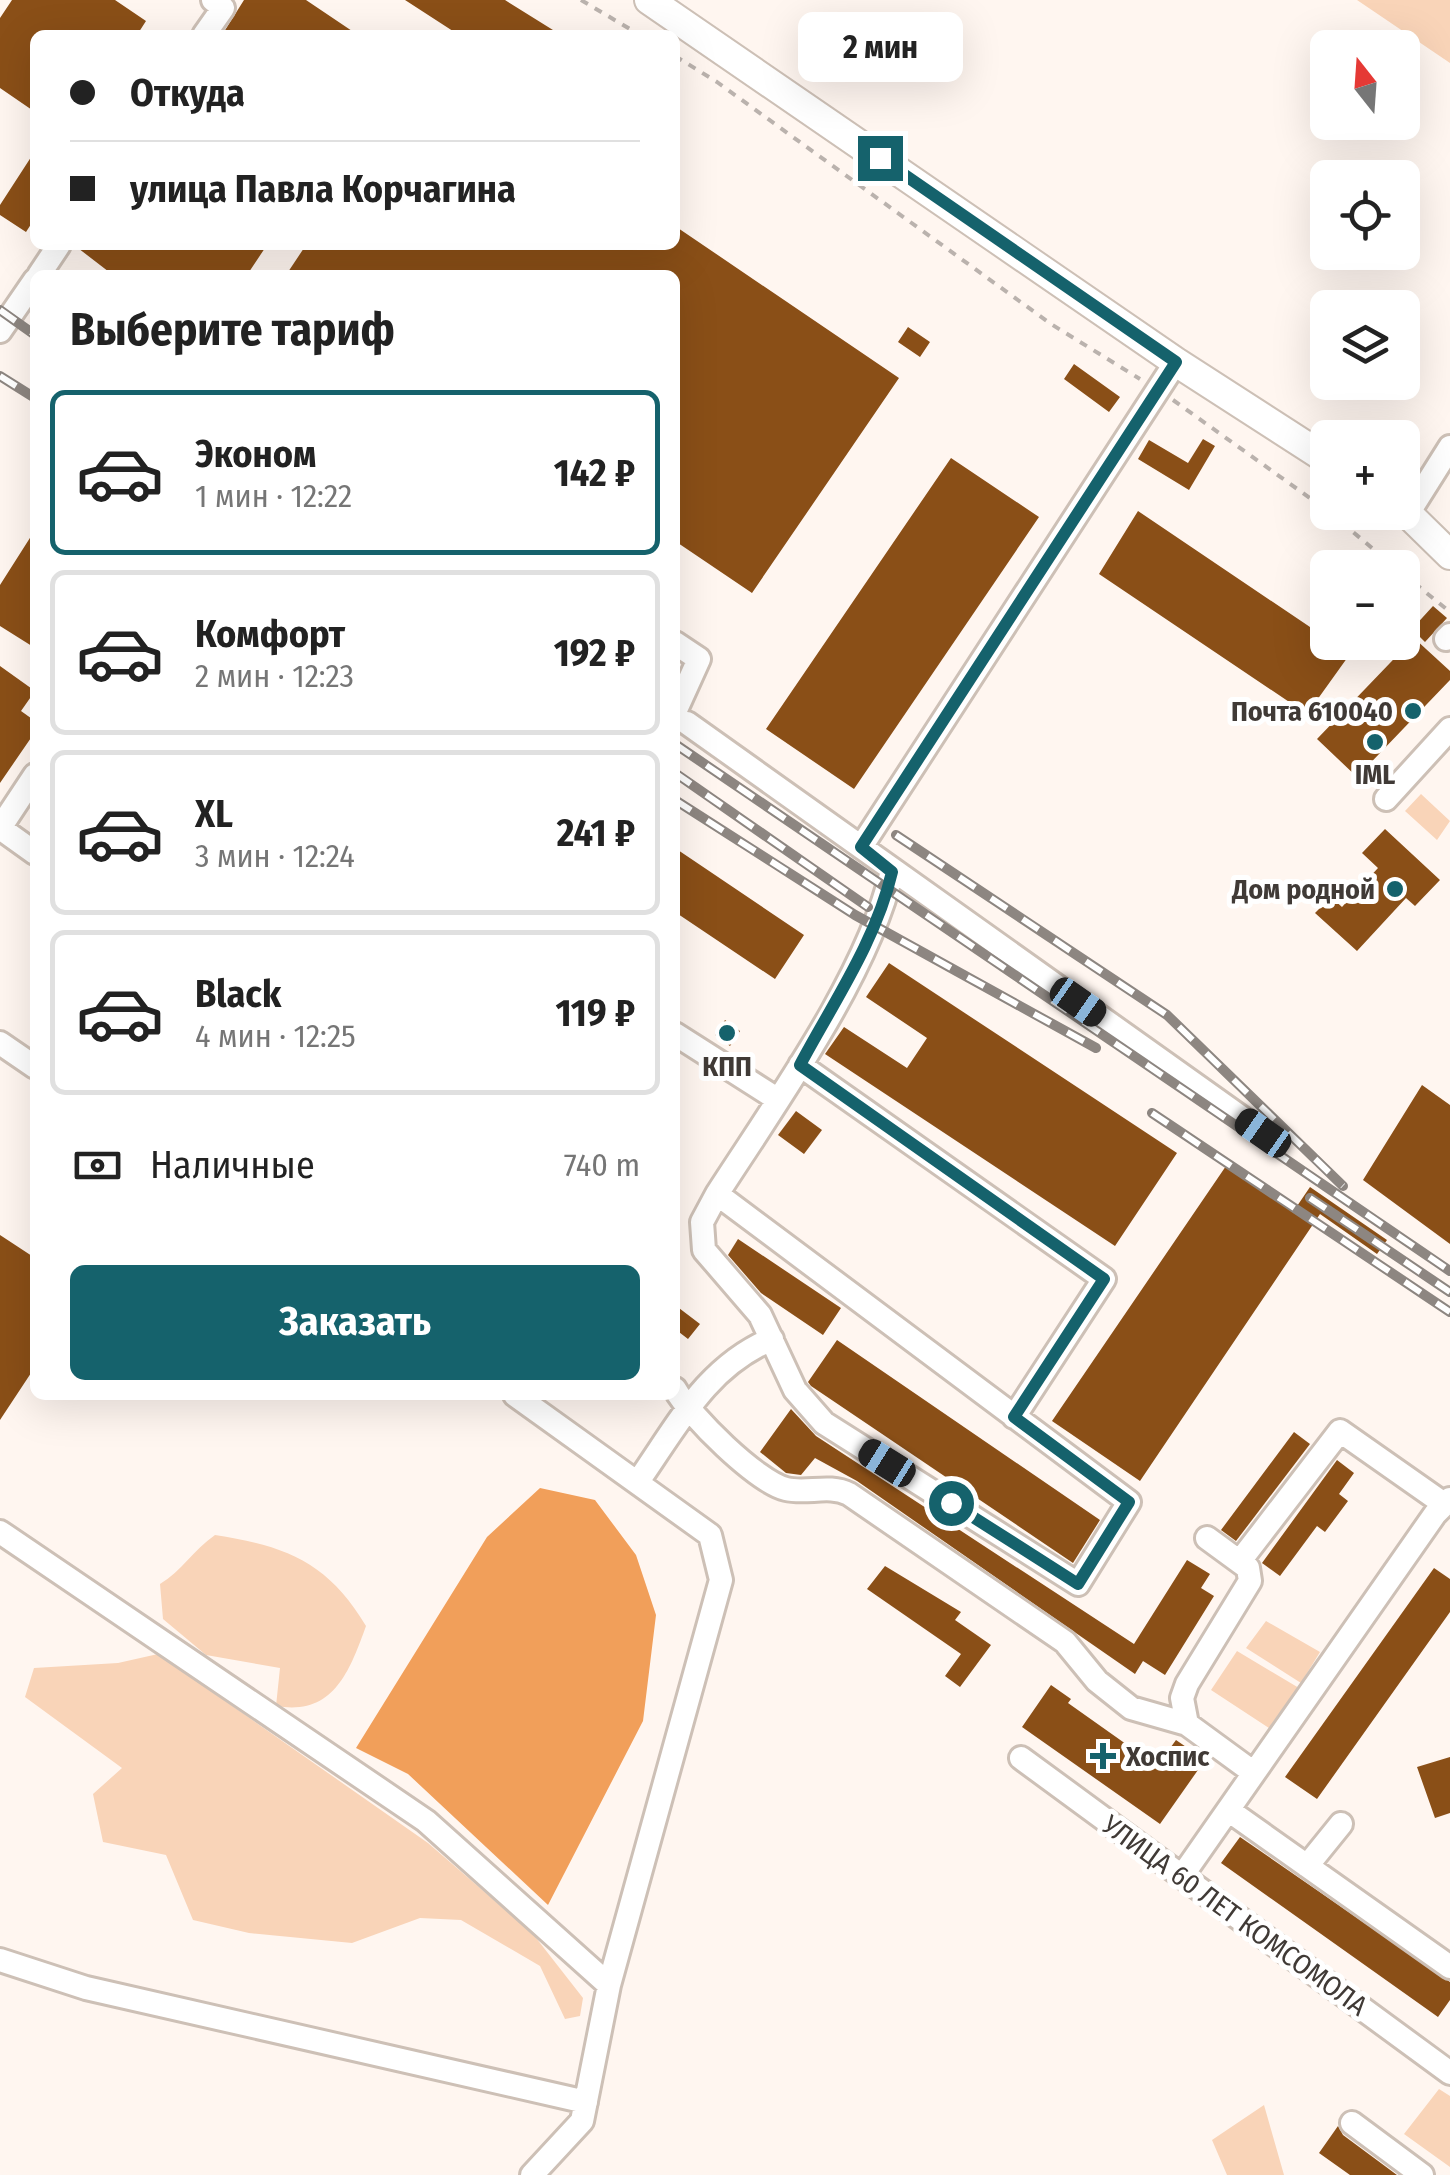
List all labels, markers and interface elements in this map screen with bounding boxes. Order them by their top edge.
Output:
callout: 2 мин [798,13,962,83]
text: 2 мин [843,28,918,66]
north arrow [1310,30,1420,140]
map controls [1310,30,1420,660]
text: Откуда [130,70,245,116]
route end [858,136,903,181]
button: locate [1310,160,1420,270]
text: улица Павла Корчагина [130,166,516,212]
button: layers [1310,290,1420,400]
text: Выберите тариф [70,303,395,357]
button: + [1310,420,1420,530]
icon: car [75,428,165,518]
text: Эконом [195,431,316,477]
text: 142 ₽ [554,450,635,496]
text: 1 мин · 12:22 [195,477,352,515]
button: − [1310,550,1420,660]
icon: car [75,608,165,698]
text: Комфорт [195,611,345,657]
text: 192 ₽ [554,630,635,676]
text: 2 мин · 12:23 [195,657,354,695]
place label: Почта 610040 [1231,695,1393,728]
marker: Почта 610040 [1402,700,1424,722]
marker: IML [1364,731,1386,753]
place label: IML [1355,758,1395,791]
icon: car [75,788,165,878]
text: XL [195,791,233,837]
text: 241 ₽ [557,810,635,856]
text: 3 мин · 12:24 [195,837,355,875]
place label: Дом родной [1231,873,1375,906]
marker: Дом родной [1384,878,1406,900]
icon: car [75,968,165,1058]
text: Black [195,971,281,1017]
car [1045,973,1111,1031]
text: 119 ₽ [555,990,635,1036]
text: 4 мин · 12:25 [195,1017,356,1055]
marker: КПП [716,1022,738,1044]
place label: КПП [702,1050,752,1083]
car [1230,1104,1296,1162]
icon: cash [70,1138,125,1193]
text: Наличные [150,1142,315,1188]
text: 740 m [564,1146,640,1184]
button: Заказать [70,1265,640,1380]
car [854,1434,920,1492]
route start [929,1481,974,1526]
place label: Хоспис [1125,1740,1210,1773]
marker: Хоспис [1090,1743,1116,1769]
street label: УЛИЦА 60 ЛЕТ КОМСОМОЛА [1095,1808,1374,2023]

